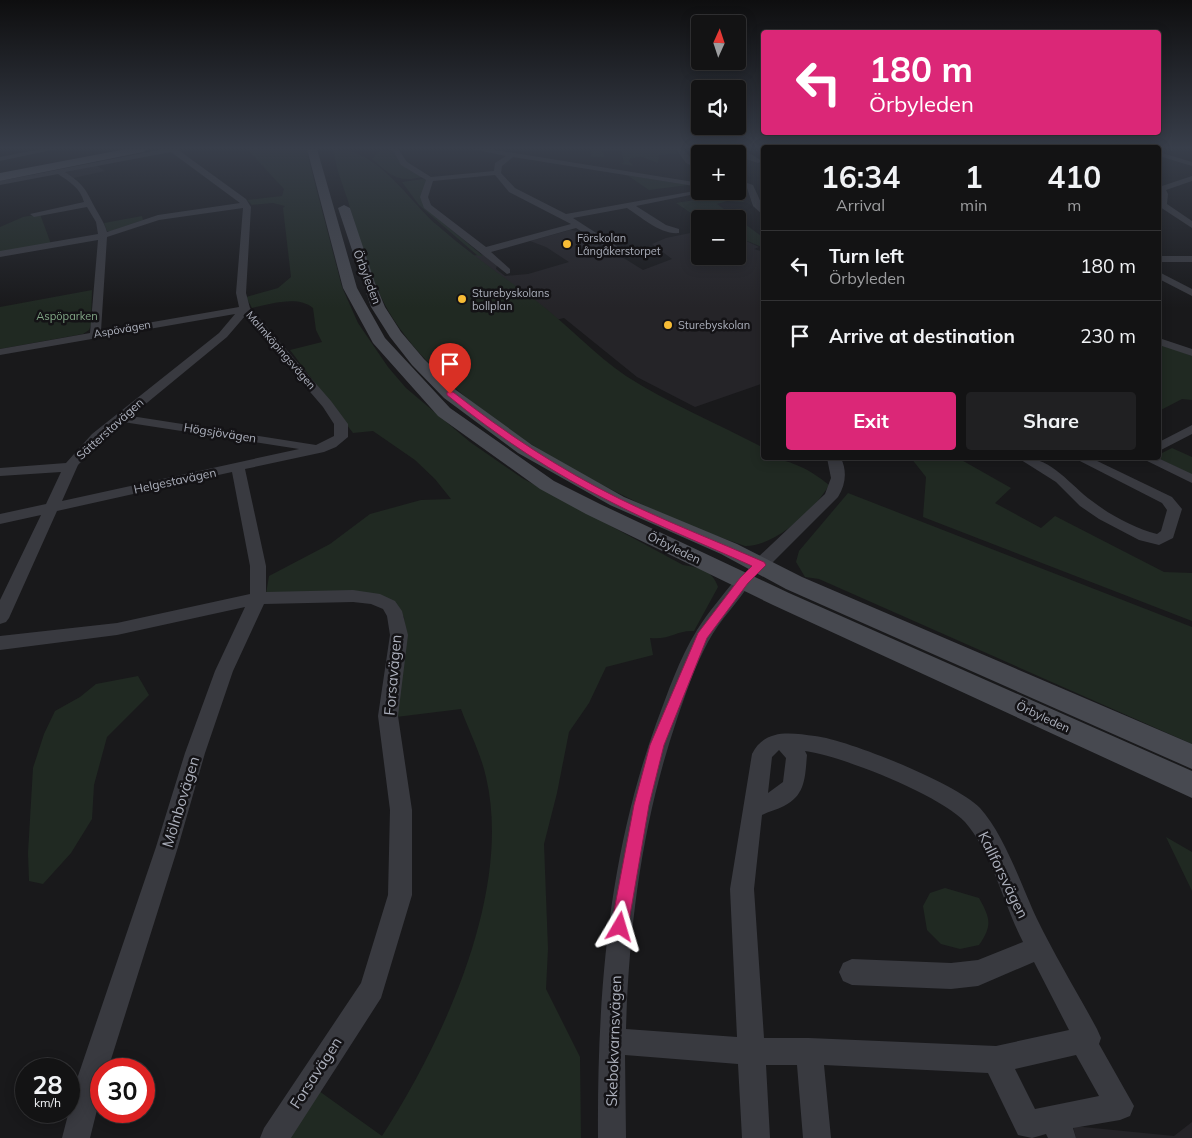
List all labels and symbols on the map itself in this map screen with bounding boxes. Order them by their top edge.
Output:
north arrow [691,15,746,70]
place label: Förskolan Långåkerstorpet [577,231,661,258]
marker: Förskolan Långåkerstorpet [561,238,573,250]
street label: Örbyleden [350,247,385,306]
place label: Sturebyskolans bollplan [472,286,550,313]
marker: Sturebyskolans bollplan [456,293,468,305]
street label: Malmköpingsvägen [243,308,319,392]
park label: Aspöparken [36,309,98,323]
street label: Aspövägen [92,317,152,341]
place label: Sturebyskolan [678,318,750,332]
marker: Sturebyskolan [662,319,674,331]
pin [429,343,471,394]
street label: Sätterstavägen [73,395,146,463]
street label: Högsjövägen [183,419,257,446]
street label: Helgestavägen [132,464,218,497]
street label: Örbyleden [645,528,703,567]
street label: Forsavägen [379,634,406,716]
street label: Örbyleden [1014,698,1072,735]
street label: Mölnbovägen [158,754,203,850]
street label: Kallforsvägen [974,828,1033,922]
position arrow [593,900,645,952]
street label: Skebokvarnsvägen [602,975,625,1107]
street label: Forsavägen [285,1033,346,1112]
speed limit sign: 30 [90,1058,155,1123]

